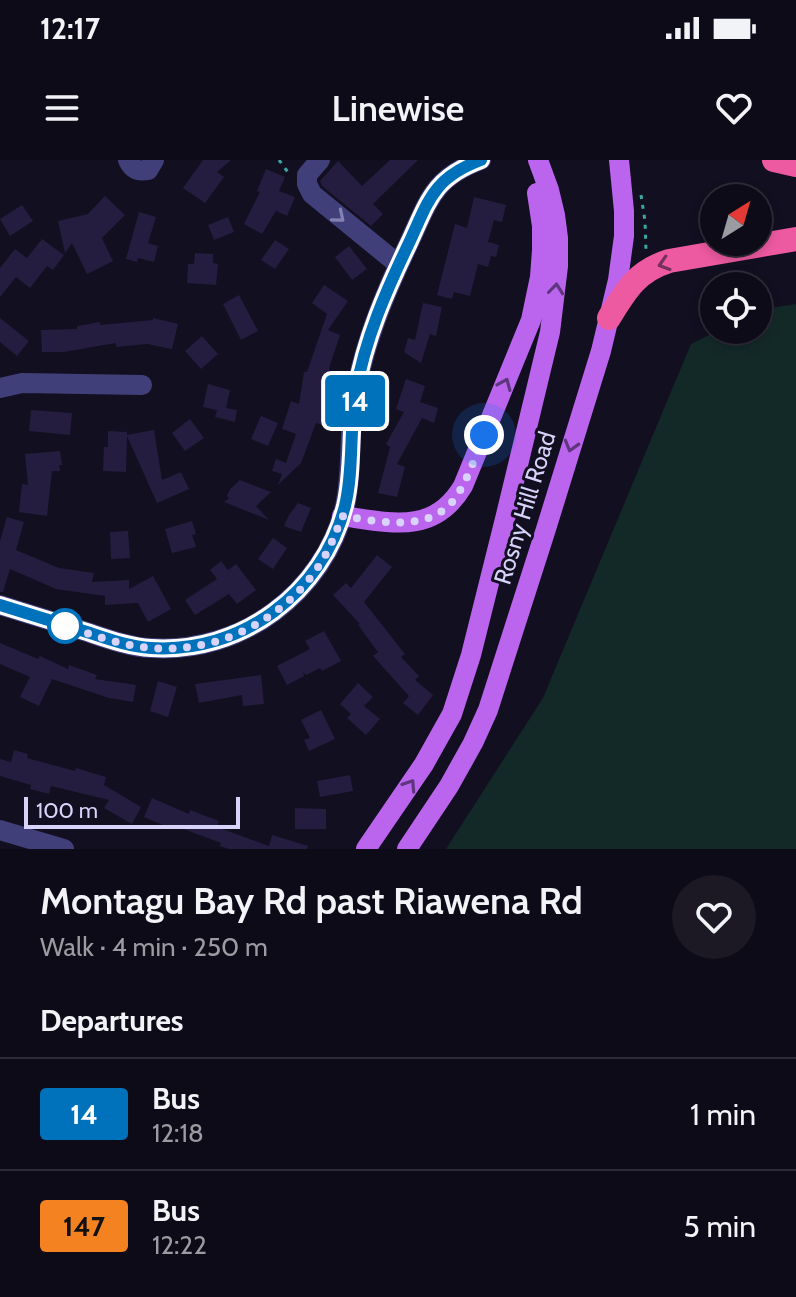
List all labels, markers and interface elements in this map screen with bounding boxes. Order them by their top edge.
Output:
text: 12:17 [40,10,100,47]
icon: menu [40,86,84,130]
text: Linewise [332,86,464,130]
icon: heart [712,86,756,130]
north arrow [700,184,772,256]
map controls [700,184,772,344]
one-way arrow [330,207,344,222]
one-way arrow [658,255,672,271]
button: locate [700,272,772,344]
one-way arrow [547,282,564,295]
line badge: 14 [319,375,391,427]
one-way arrow [496,378,512,392]
text: 14 [341,384,369,418]
your location [464,415,504,455]
street label: Rosny Hill Road [488,428,562,588]
one-way arrow [564,439,580,452]
unlabelled marker [48,609,82,643]
one-way arrow [401,779,416,793]
scale bar [24,793,240,829]
text: 100 m [36,797,98,824]
button: heart [672,875,756,959]
text: Montagu Bay Rd past Riawena Rd [40,877,583,924]
text: Walk · 4 min · 250 m [40,931,268,963]
text: Departures [40,1002,184,1039]
text: Bus [152,1080,200,1117]
text: 1 min [690,1096,756,1133]
text: 14 [70,1097,98,1131]
text: 12:18 [152,1117,204,1149]
text: Bus [152,1192,200,1229]
text: 5 min [684,1208,756,1245]
text: 147 [63,1209,105,1243]
text: 12:22 [152,1229,207,1261]

